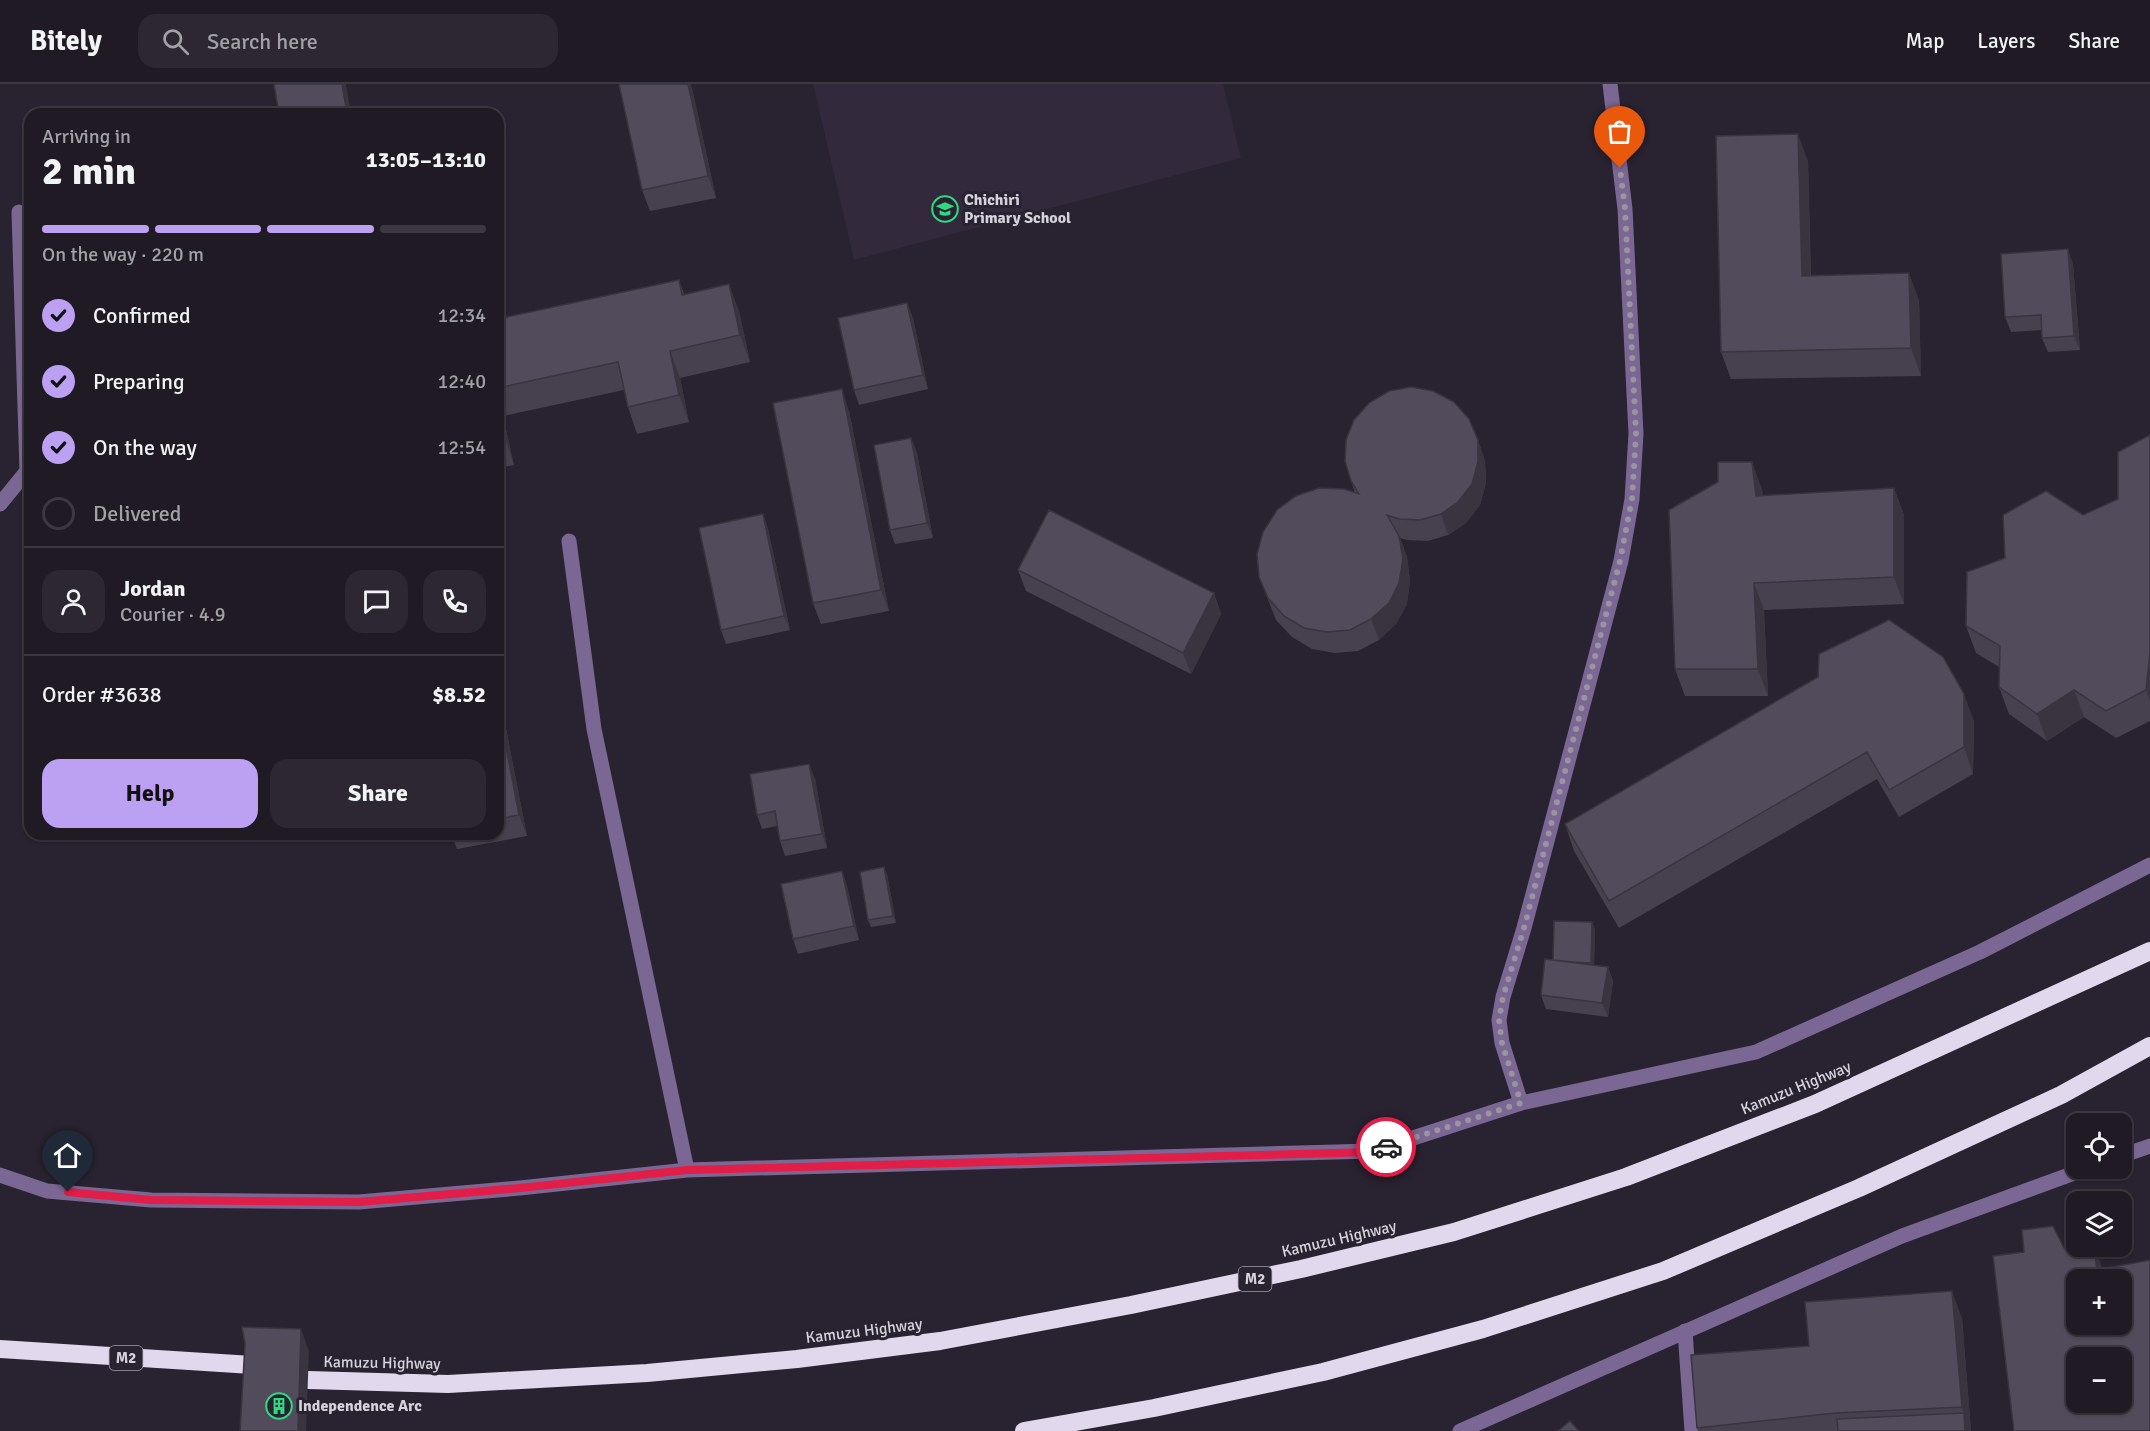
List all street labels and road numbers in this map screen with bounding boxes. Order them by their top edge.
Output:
street label: Kamuzu Highway [1738,1057,1855,1119]
street label: Kamuzu Highway [1280,1216,1399,1262]
road number: M2 [1238,1267,1272,1291]
street label: Kamuzu Highway [805,1314,924,1348]
road number: M2 [110,1346,142,1370]
street label: Kamuzu Highway [323,1352,441,1374]

